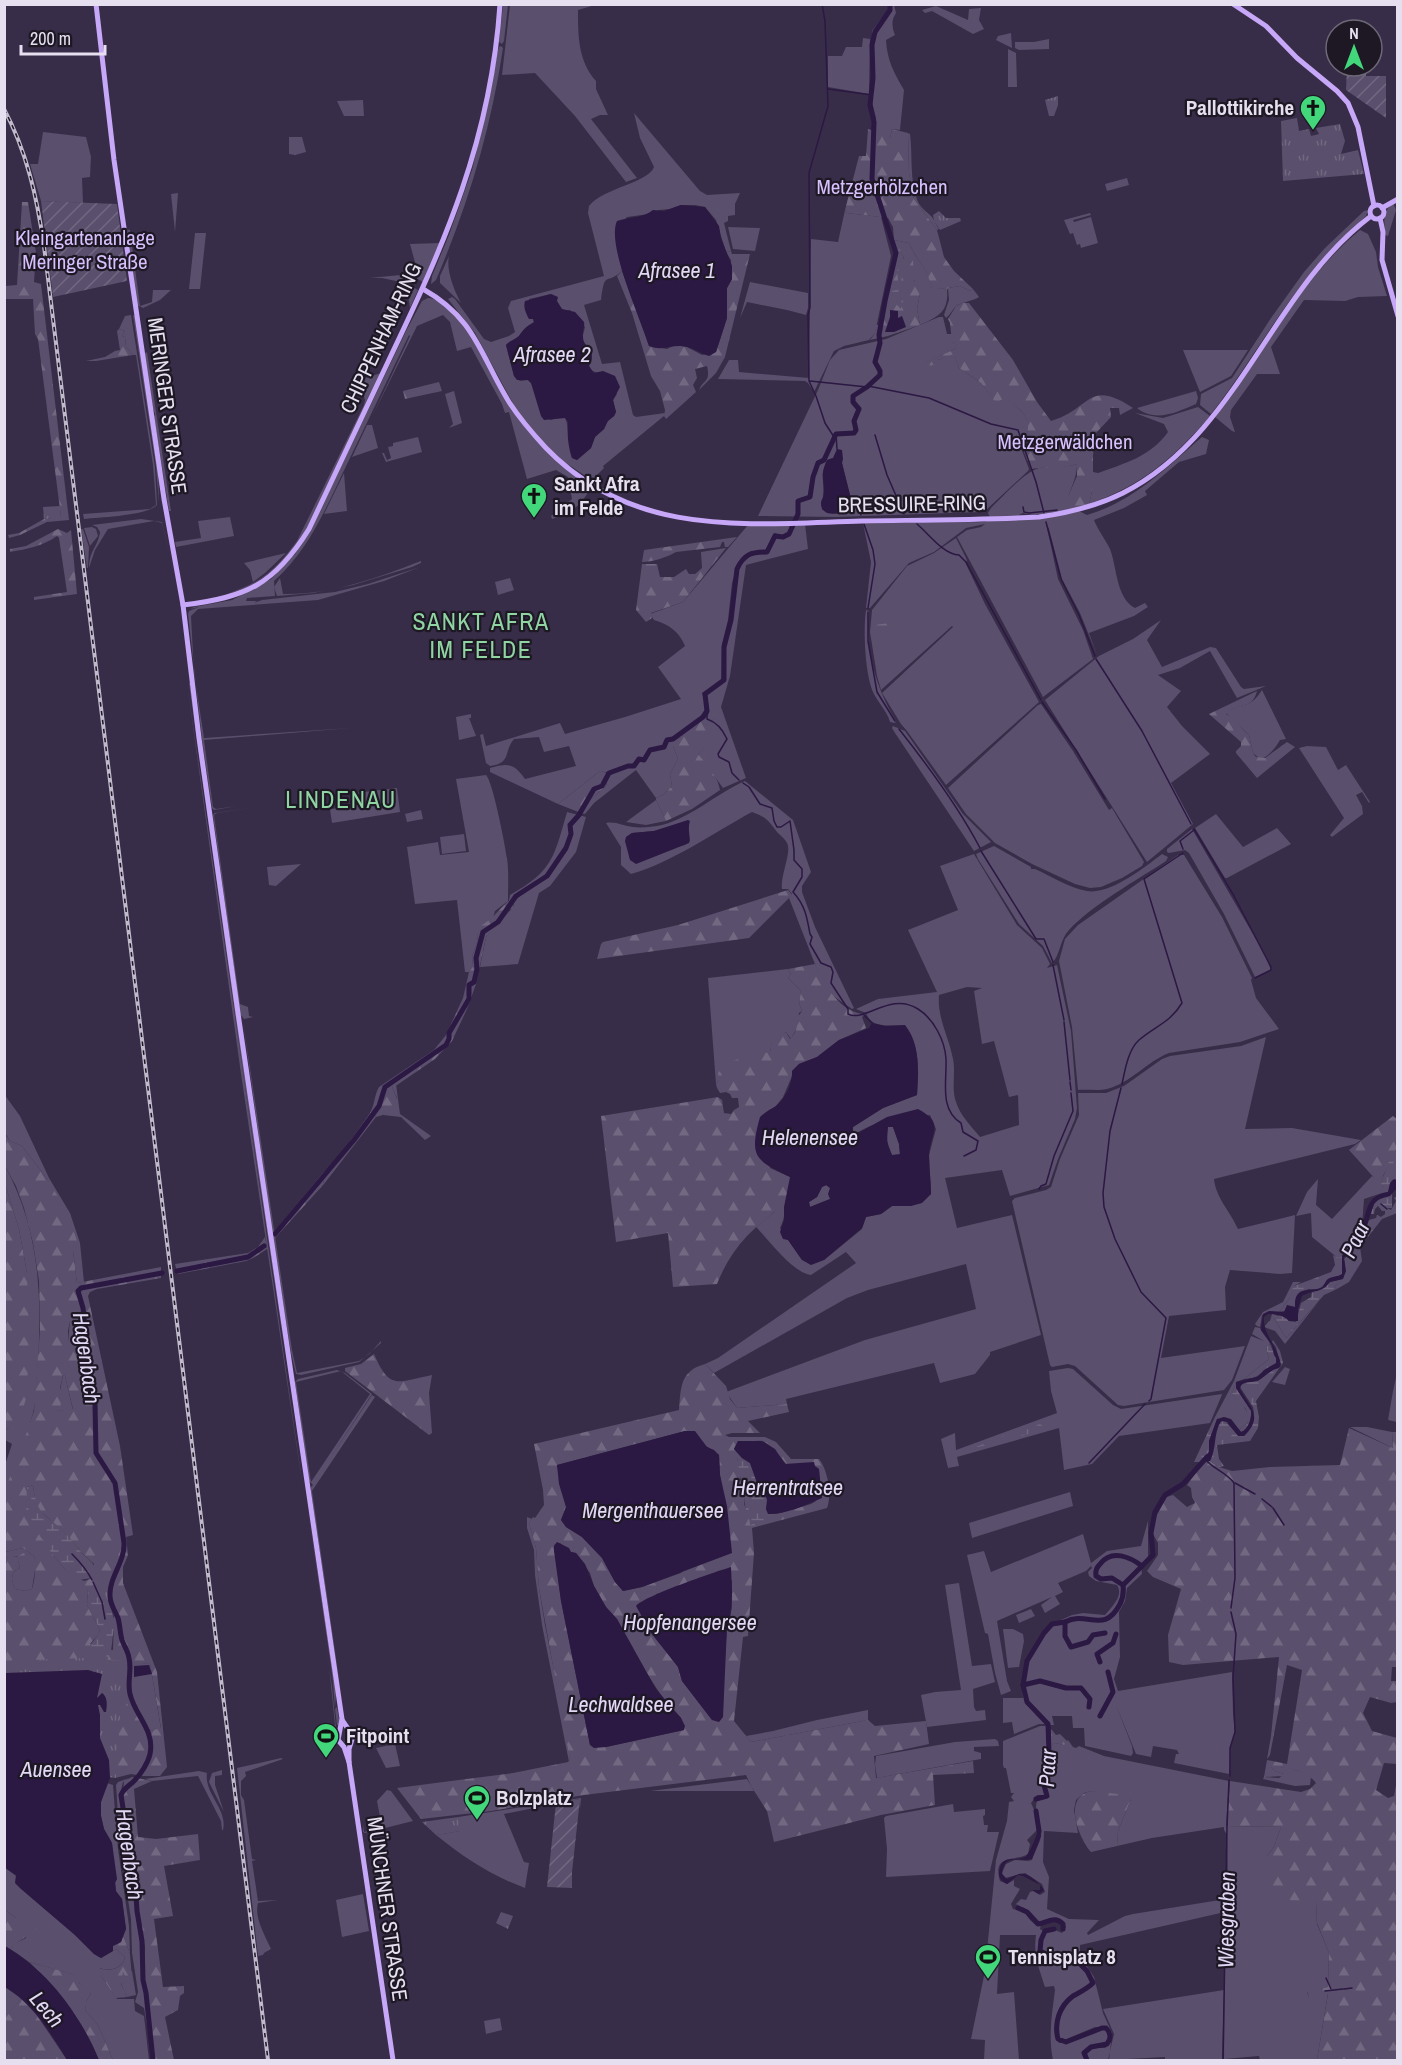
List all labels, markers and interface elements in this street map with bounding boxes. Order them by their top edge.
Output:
scale bar [21,18,105,56]
north arrow [1324,18,1384,78]
text: N [1349,22,1359,44]
text: 200 m [30,26,71,51]
place label: Pallottikirche [1186,93,1294,122]
church icon: Pallottikirche [1298,93,1328,131]
park label: Metzgerhölzchen [816,172,948,201]
park label: Kleingartenanlage Meringer Straße [15,223,155,276]
water label: Afrasee 1 [637,255,716,285]
street label: CHIPPENHAM-RING [333,258,428,418]
street label: MERINGER STRASSE [141,316,194,496]
water label: Afrasee 2 [512,339,592,369]
park label: Metzgerwäldchen [998,427,1132,456]
place label: Sankt Afra im Felde [554,469,640,522]
church icon: Sankt Afra im Felde [519,481,549,519]
street label: BRESSUIRE-RING [838,488,986,519]
district label: SANKT AFRA IM FELDE [412,605,550,665]
district label: LINDENAU [285,783,397,815]
water label: Helenensee [762,1122,858,1152]
water label: Paar [1333,1214,1377,1263]
water label: Hagenbach [66,1310,108,1406]
water label: Herrentratsee [733,1472,843,1502]
water label: Mergenthauersee [582,1495,724,1525]
water label: Hopfenangersee [623,1607,757,1637]
water label: Lechwaldsee [568,1689,674,1719]
sports icon: Fitpoint [311,1721,341,1759]
place label: Fitpoint [346,1721,409,1750]
water label: Paar [1031,1747,1063,1788]
water label: Auensee [19,1754,92,1784]
sports icon: Bolzplatz [462,1783,492,1821]
place label: Bolzplatz [496,1783,572,1812]
water label: Hagenbach [109,1806,151,1902]
street label: MÜNCHNER STRASSE [360,1815,415,2003]
water label: Wiesgraben [1210,1871,1242,1969]
sports icon: Tennisplatz 8 [973,1942,1003,1980]
place label: Tennisplatz 8 [1008,1942,1116,1971]
water label: Lech [23,1984,71,2034]

